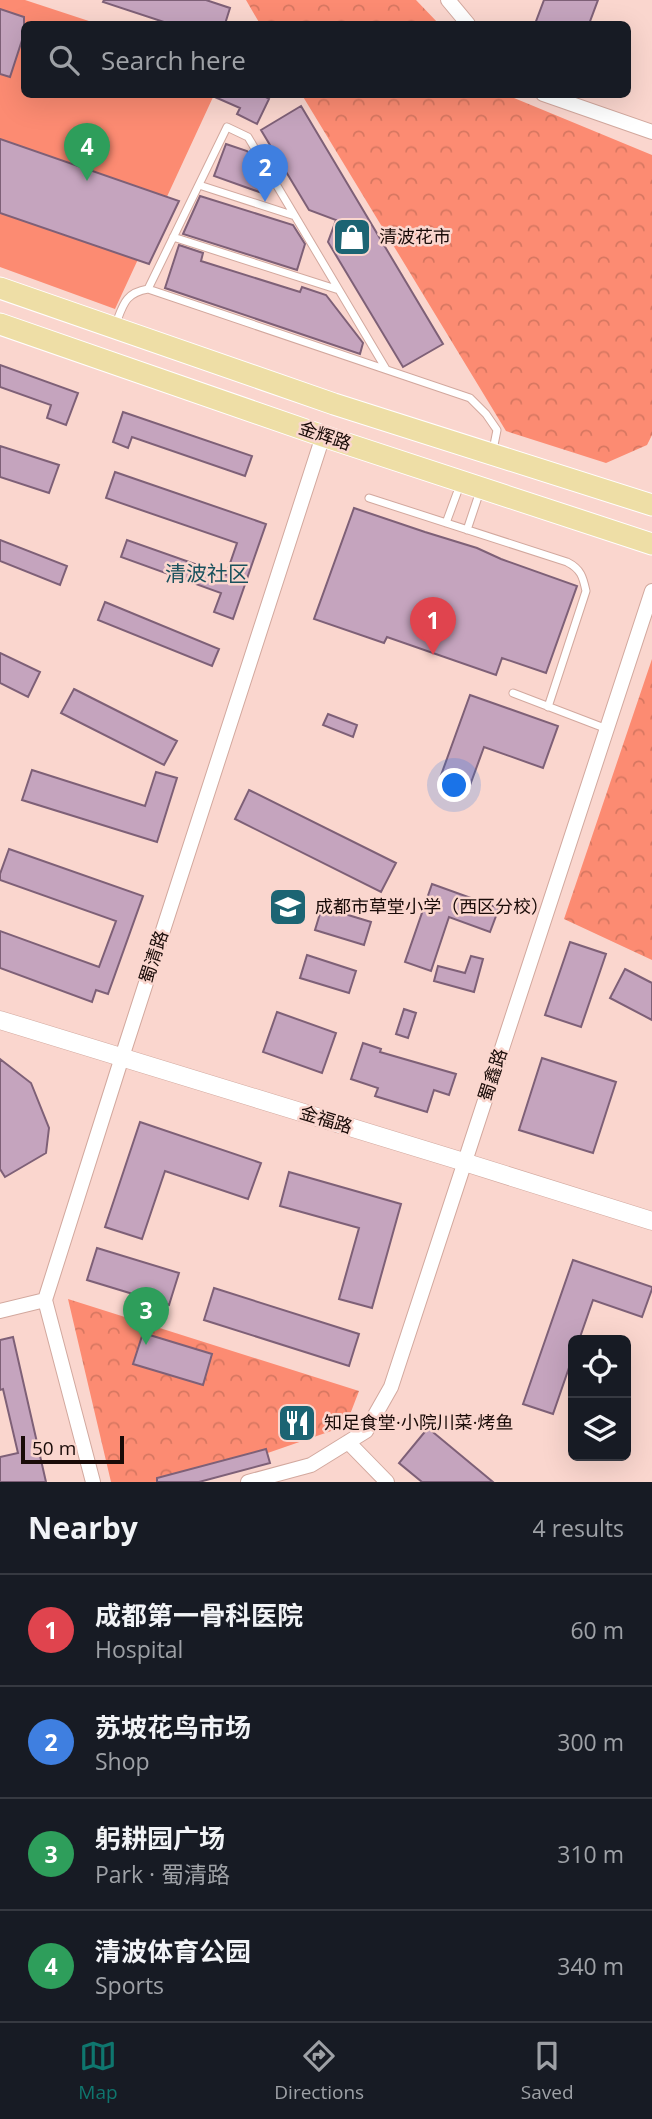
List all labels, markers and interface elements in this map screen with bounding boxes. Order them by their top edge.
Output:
search box [21,21,631,98]
icon: search [45,41,83,79]
text: Search here [101,42,246,78]
pin: 4 [64,123,110,181]
pin: 2 [242,144,288,202]
shop icon: 清波花市 [331,216,373,258]
place label: 清波花市 [379,224,451,248]
street label: 金辉路 [296,415,355,455]
district label: 清波社区 [165,559,249,587]
pin: 1 [410,597,456,655]
your location [437,768,471,802]
school or university icon: 成都市草堂小学（西区分校） [267,886,309,928]
place label: 成都市草堂小学（西区分校） [315,894,549,918]
street label: 蜀清路 [133,927,173,986]
street label: 蜀鑫路 [472,1045,512,1104]
street label: 金福路 [297,1100,356,1138]
pin: 3 [123,1287,169,1345]
map controls [568,1335,631,1461]
button: locate [568,1335,631,1398]
button: layers [568,1398,631,1461]
restaurant icon: 知足食堂·小院川菜·烤鱼 [276,1402,318,1444]
place label: 知足食堂·小院川菜·烤鱼 [324,1410,513,1434]
scale bar [21,1433,124,1465]
text: 50 m [32,1435,76,1461]
text: Nearby [28,1507,138,1548]
text: 4 results [533,1512,624,1544]
text: 成都第一骨科医院 [95,1597,303,1633]
text: 1 [44,1614,58,1646]
text: 60 m [570,1614,624,1646]
text: Hospital [95,1633,183,1665]
text: 苏坡花鸟市场 [95,1709,251,1745]
text: 2 [44,1726,58,1758]
text: 300 m [557,1726,624,1758]
text: Shop [95,1745,150,1777]
text: 躬耕园广场 [95,1820,225,1856]
text: 3 [44,1838,58,1870]
text: 310 m [557,1838,624,1870]
text: Park · 蜀清路 [95,1858,230,1890]
text: 清波体育公园 [95,1933,251,1969]
text: 4 [44,1950,58,1982]
text: 340 m [557,1950,624,1982]
text: Sports [95,1969,164,2001]
tab: Map [78,2037,118,2105]
tab: Directions [274,2037,364,2105]
tab: Saved [521,2037,574,2105]

